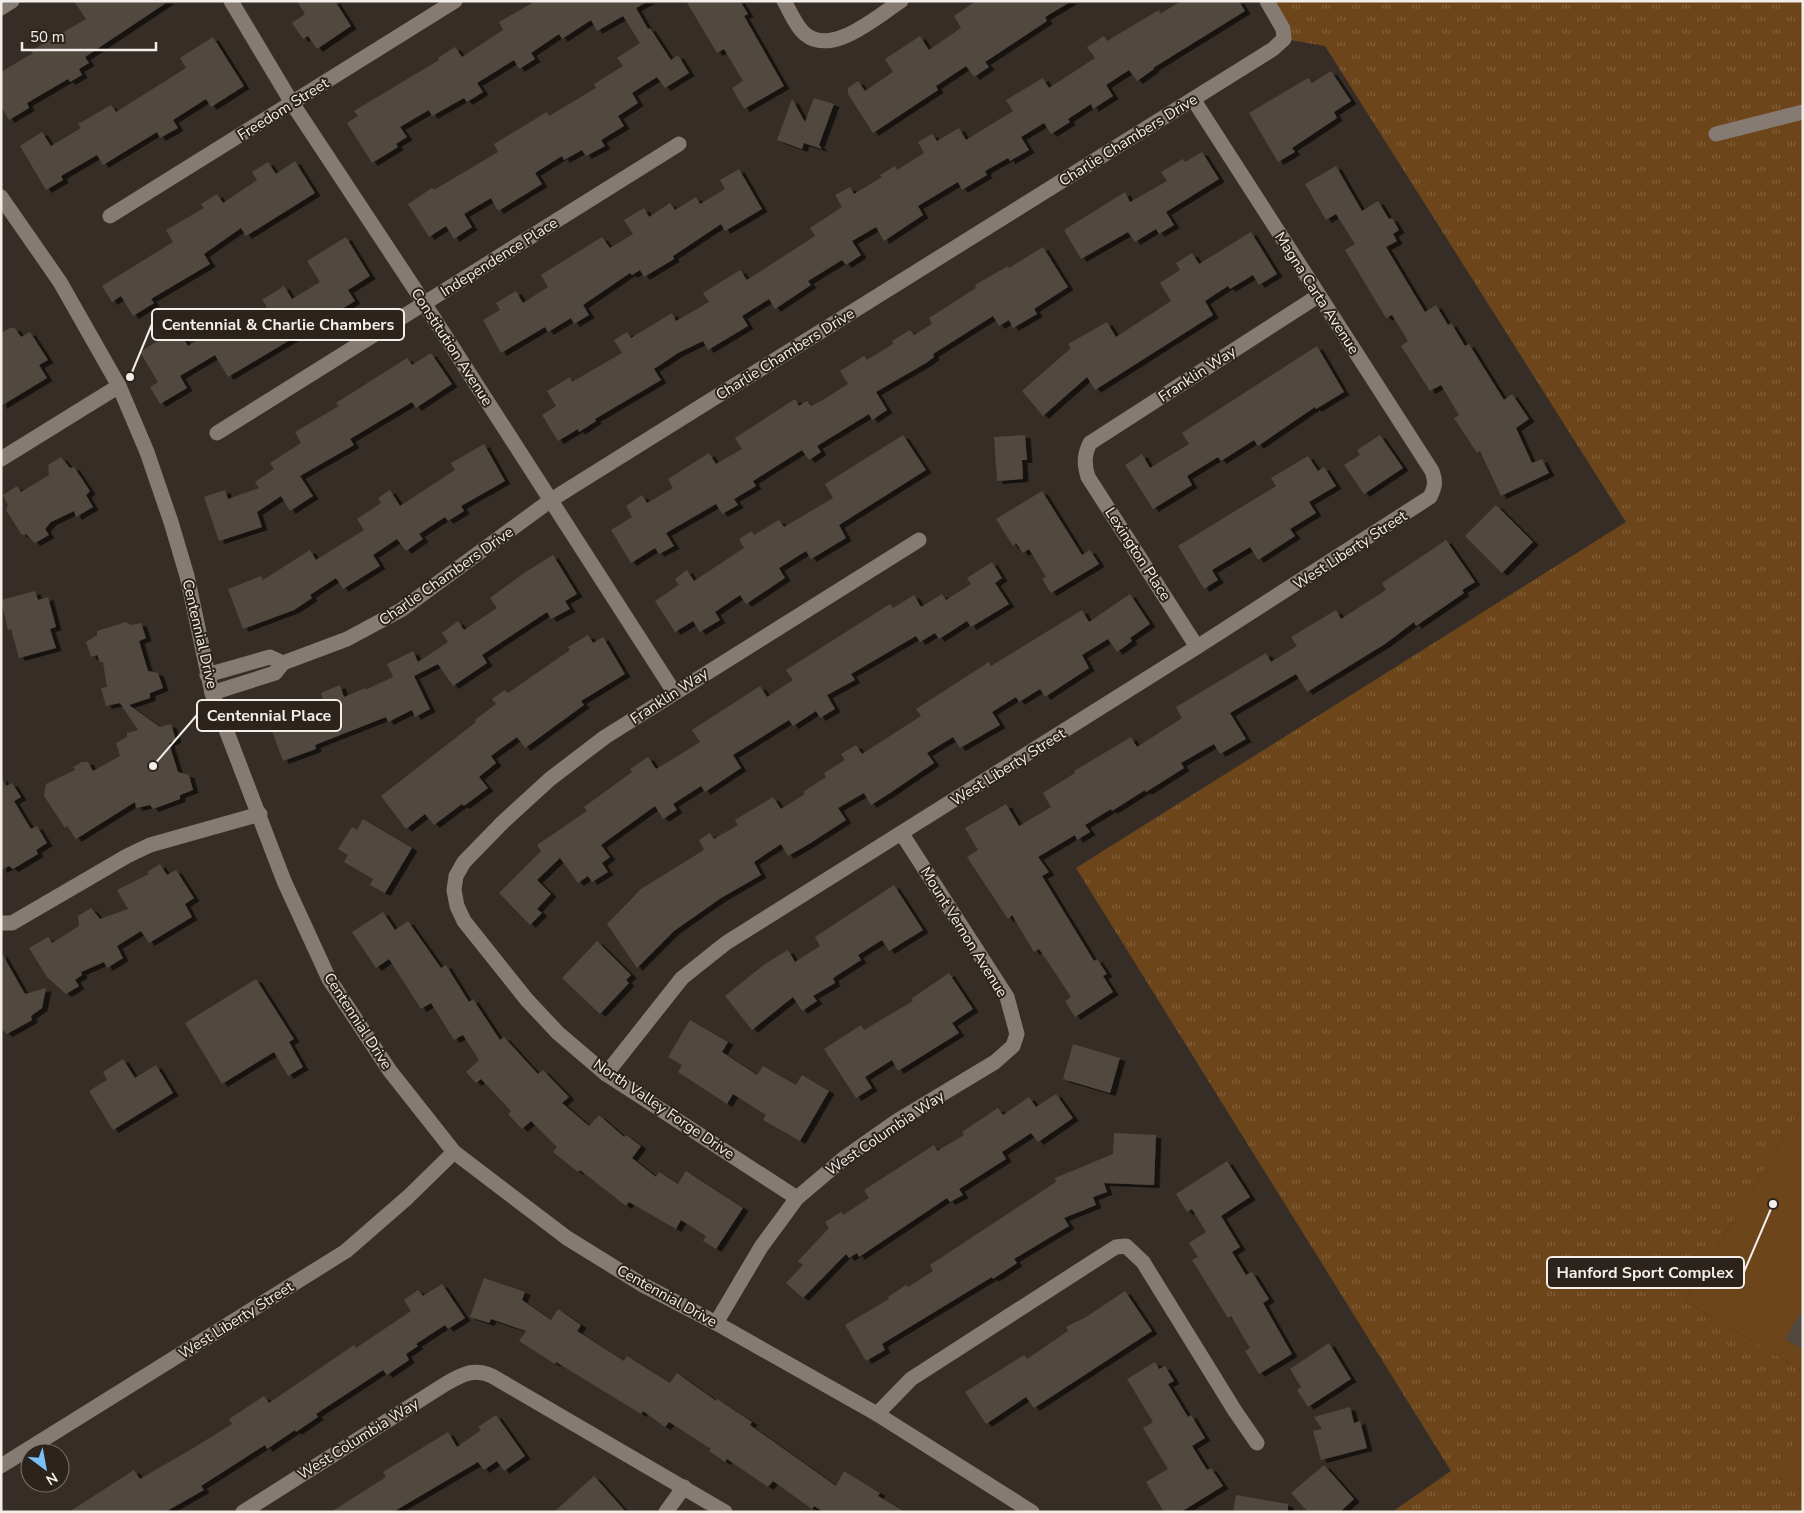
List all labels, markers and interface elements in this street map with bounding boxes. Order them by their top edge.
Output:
scale bar [22,20,156,52]
text: 50 m [30,27,65,47]
street label: Freedom Street [234,73,333,145]
street label: Charlie Chambers Drive [1055,89,1201,191]
street label: Independence Place [437,213,561,301]
street label: Magna Carta Avenue [1270,228,1364,358]
street label: Constitution Avenue [406,284,498,410]
street label: Charlie Chambers Drive [712,303,858,405]
callout: Centennial & Charlie Chambers [152,309,404,340]
text: Centennial & Charlie Chambers [162,314,395,336]
street label: Franklin Way [1154,341,1240,407]
street label: Lexington Place [1100,504,1176,604]
street label: West Liberty Street [1289,505,1411,594]
street label: Charlie Chambers Drive [375,522,517,630]
street label: Centennial Drive [178,577,222,691]
street label: Franklin Way [626,663,712,729]
callout: Centennial Place [197,700,341,731]
text: Centennial Place [207,705,332,727]
street label: West Liberty Street [947,723,1070,810]
street label: Mount Vernon Avenue [916,863,1012,1001]
street label: Centennial Drive [319,969,397,1073]
street label: North Valley Forge Drive [589,1054,739,1164]
street label: West Columbia Way [822,1086,948,1180]
callout: Hanford Sport Complex [1547,1257,1744,1288]
street label: Centennial Drive [613,1260,721,1332]
text: Hanford Sport Complex [1556,1262,1734,1284]
street label: West Liberty Street [175,1276,298,1363]
street label: West Columbia Way [294,1394,422,1484]
north arrow [20,1443,70,1493]
text: N [42,1468,61,1489]

